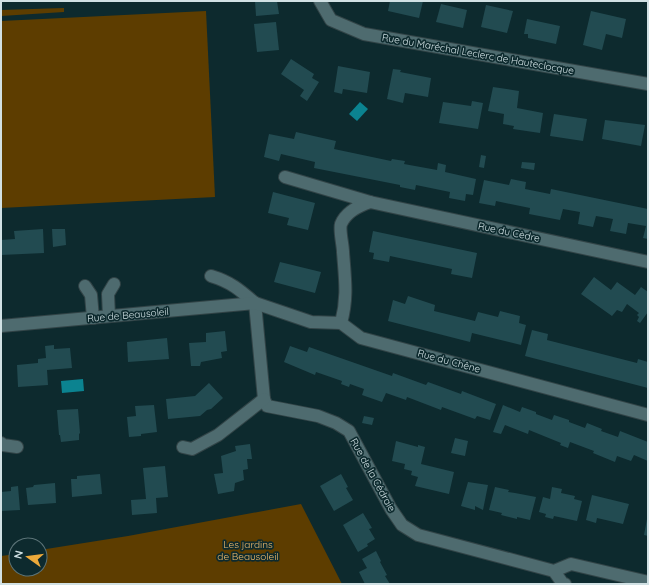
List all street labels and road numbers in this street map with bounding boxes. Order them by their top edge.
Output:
street label: Rue du Maréchal Leclerc de Hauteclocque [381,31,575,77]
street label: Rue du Cèdre [477,219,541,245]
street label: Rue de Beausoleil [87,305,169,325]
street label: Rue du Chêne [416,346,482,376]
street label: Rue de la Cédraie [347,436,399,514]

